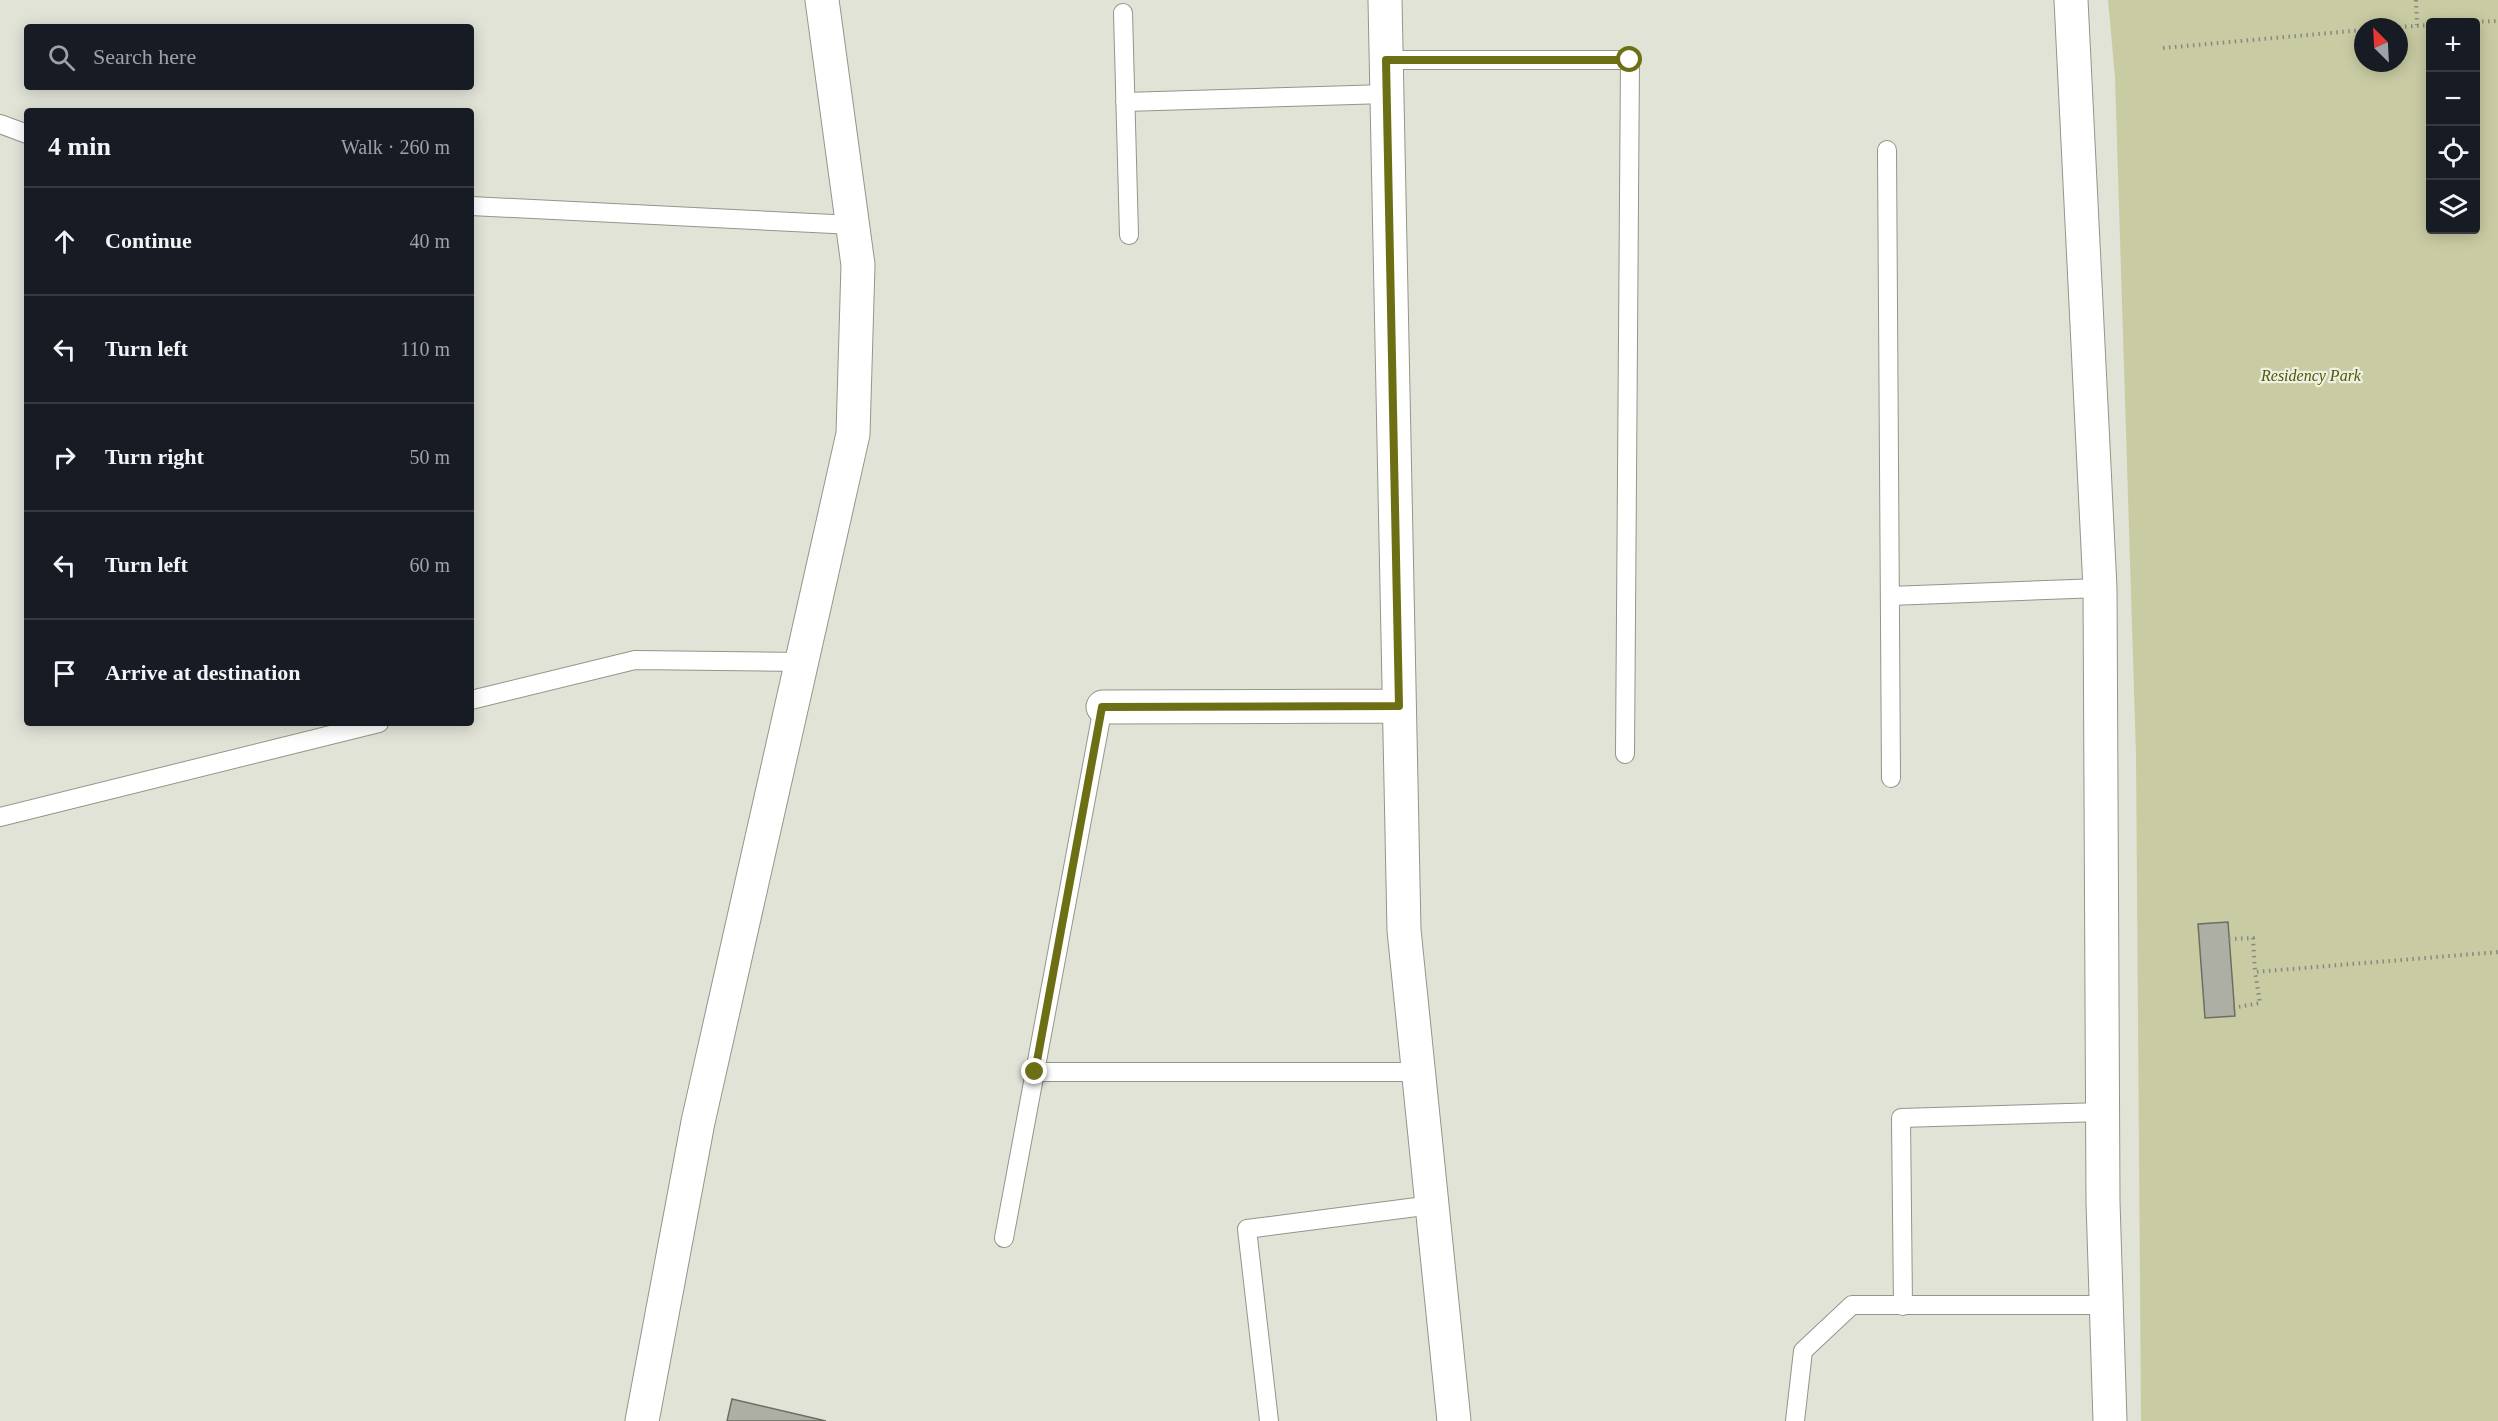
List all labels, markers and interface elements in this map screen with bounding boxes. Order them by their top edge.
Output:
north arrow [2354,18,2408,72]
map controls [2426,18,2480,234]
button: + [2426,18,2480,72]
search box [24,24,474,90]
icon: search [45,41,78,74]
text: Search here [93,44,196,69]
route start [1616,46,1642,72]
button: − [2426,72,2480,126]
button: locate [2426,126,2480,180]
text: 4 min [48,132,111,161]
text: Walk · 260 m [341,136,450,158]
button: layers [2426,180,2480,234]
icon: ahead [48,225,81,258]
text: Continue [105,228,192,253]
text: 40 m [409,230,450,252]
icon: left [48,333,81,366]
text: Turn left [105,336,188,361]
text: 110 m [400,338,450,360]
park label: Residency Park [2260,367,2362,385]
icon: right [48,441,81,474]
text: Turn right [105,444,204,469]
text: 50 m [409,446,450,468]
icon: left [48,549,81,582]
text: Turn left [105,552,188,577]
text: 60 m [409,554,450,576]
icon: arrive [48,657,81,690]
text: Arrive at destination [105,660,301,685]
route end [1021,1058,1047,1084]

